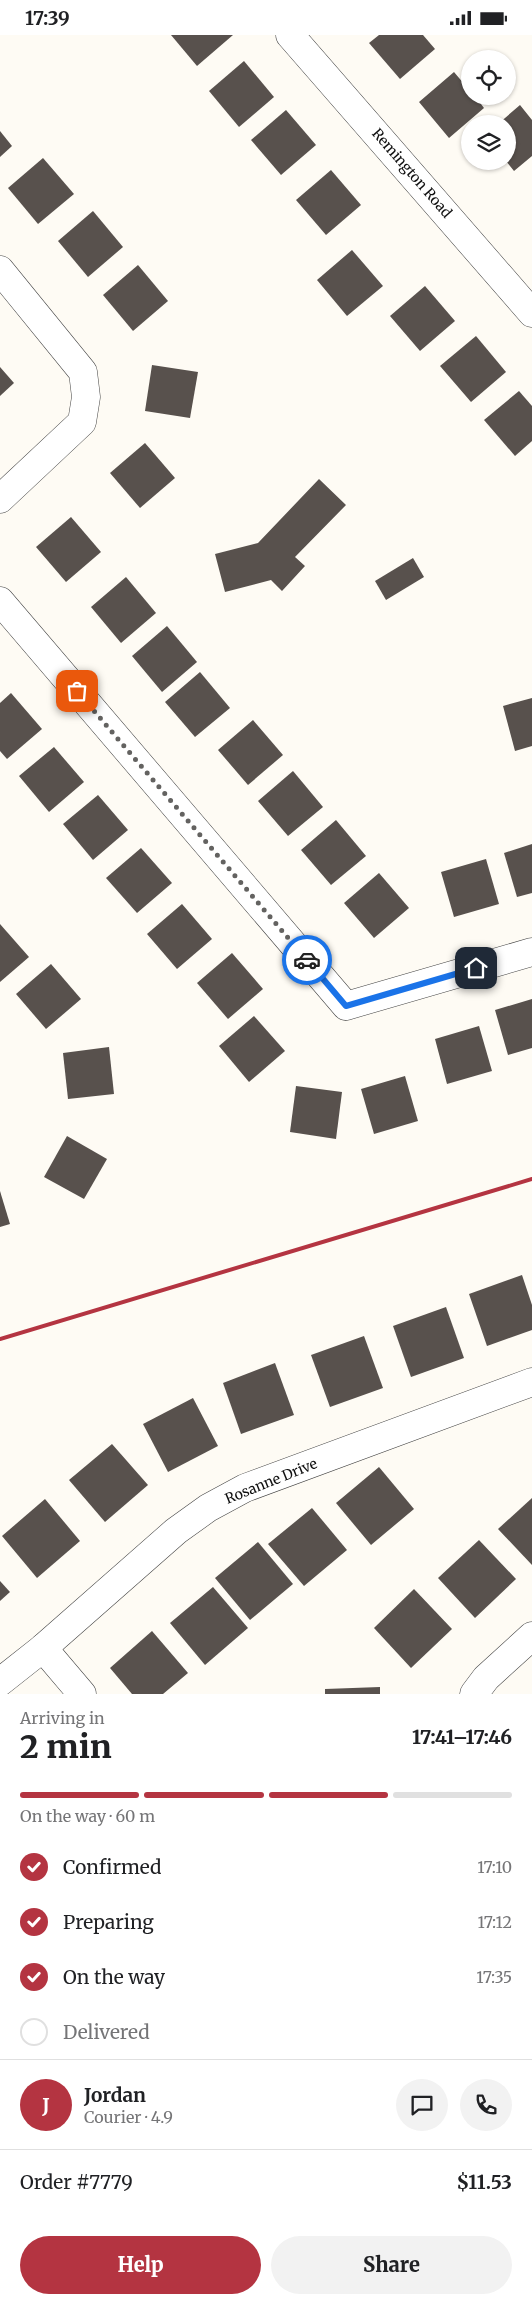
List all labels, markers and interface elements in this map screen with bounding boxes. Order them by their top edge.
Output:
text: 17:39 [25,6,70,30]
map controls [461,50,516,170]
button: locate [461,50,516,105]
button: layers [461,115,516,170]
street label: Remington Road [368,124,456,222]
pin [56,670,98,712]
icon: bag [63,677,91,705]
courier [282,935,332,985]
icon: car [293,946,321,974]
pin [455,947,497,989]
icon: home [462,954,490,982]
street label: Rosanne Drive [222,1454,320,1508]
text: Arriving in [20,1708,105,1728]
text: 17:41–17:46 [412,1725,512,1749]
text: 2 min [20,1727,112,1767]
text: On the way · 60 m [20,1806,155,1826]
icon: check [20,1853,48,1881]
text: Confirmed [63,1855,161,1879]
text: 17:10 [477,1857,512,1877]
icon: check [20,1908,48,1936]
text: Preparing [63,1910,154,1934]
text: 17:12 [477,1912,512,1932]
icon: check [20,1963,48,1991]
text: On the way [63,1965,165,1989]
text: 17:35 [476,1967,512,1987]
text: Delivered [63,2020,150,2044]
button: chat [396,2079,448,2131]
button: phone [460,2079,512,2131]
text: Jordan [84,2083,146,2107]
text: J [42,2093,50,2117]
text: Courier · 4.9 [84,2107,173,2127]
text: Order #7779 [20,2170,133,2194]
text: $11.53 [456,2170,512,2194]
button: Help [20,2236,261,2294]
button: Share [271,2236,512,2294]

